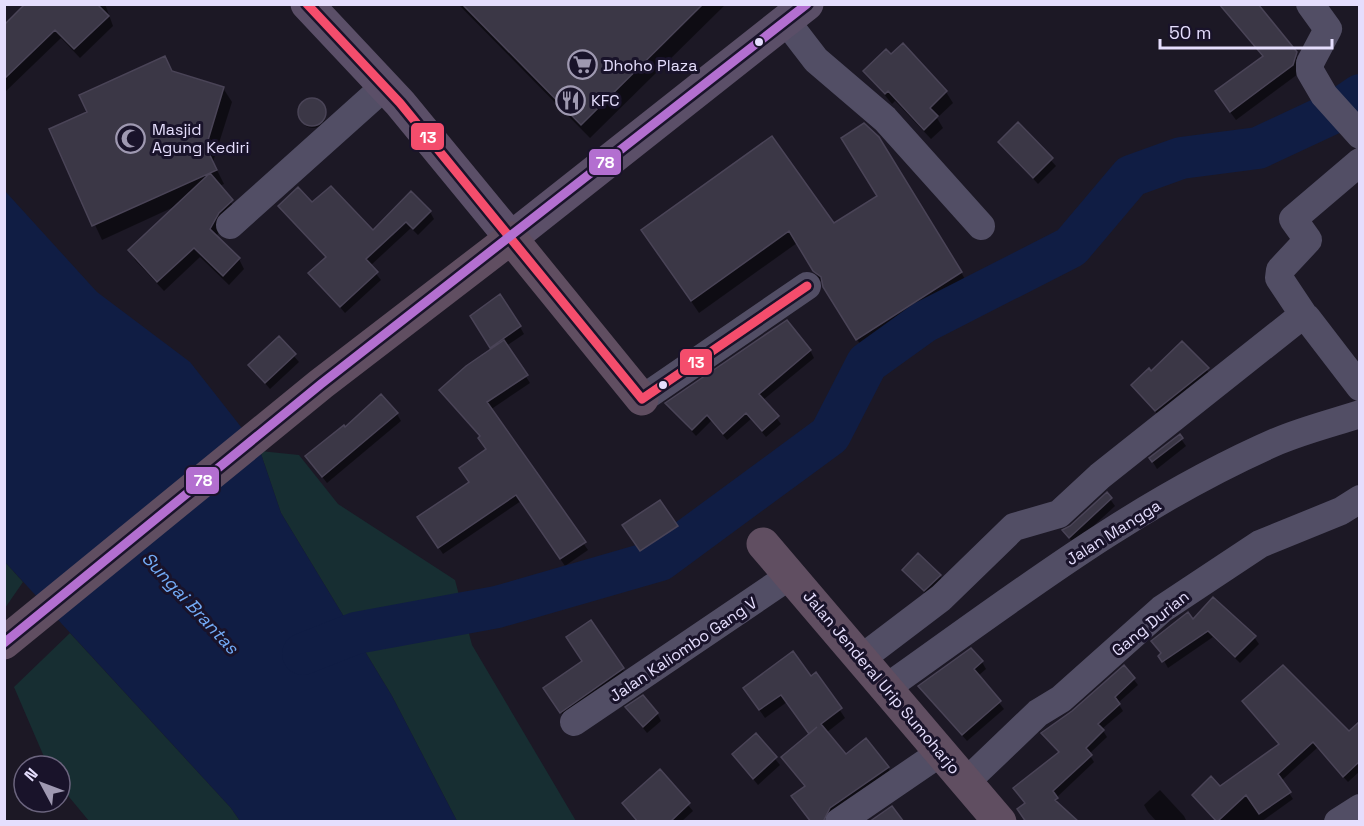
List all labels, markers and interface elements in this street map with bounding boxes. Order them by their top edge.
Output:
scale bar [1160,12,1332,50]
text: 50 m [1169,21,1211,44]
unlabelled marker [753,36,765,48]
supermarket icon: Dhoho Plaza [566,49,598,81]
place label: Dhoho Plaza [603,55,697,76]
restaurant icon: KFC [554,84,586,116]
place label: KFC [591,90,620,111]
place label: Masjid Agung Kediri [152,119,249,158]
mosque icon: Masjid Agung Kediri [115,122,147,154]
line badge: 13 [410,122,445,151]
text: 13 [420,127,437,148]
line badge: 78 [588,148,622,176]
text: 78 [596,152,615,173]
line badge: 13 [679,348,713,376]
text: 13 [688,352,705,373]
unlabelled marker [657,379,669,391]
line badge: 78 [185,466,220,495]
text: 78 [194,470,213,491]
street label: Jalan Mangga [1062,495,1165,570]
water label: Sungai Brantas [137,547,244,659]
street label: Jalan Jenderal Urip Sumoharjo [798,586,965,779]
street label: Gang Durian [1107,586,1193,661]
street label: Jalan Kaliombo Gang V [605,592,761,707]
north arrow [12,754,72,814]
text: N [20,764,43,785]

